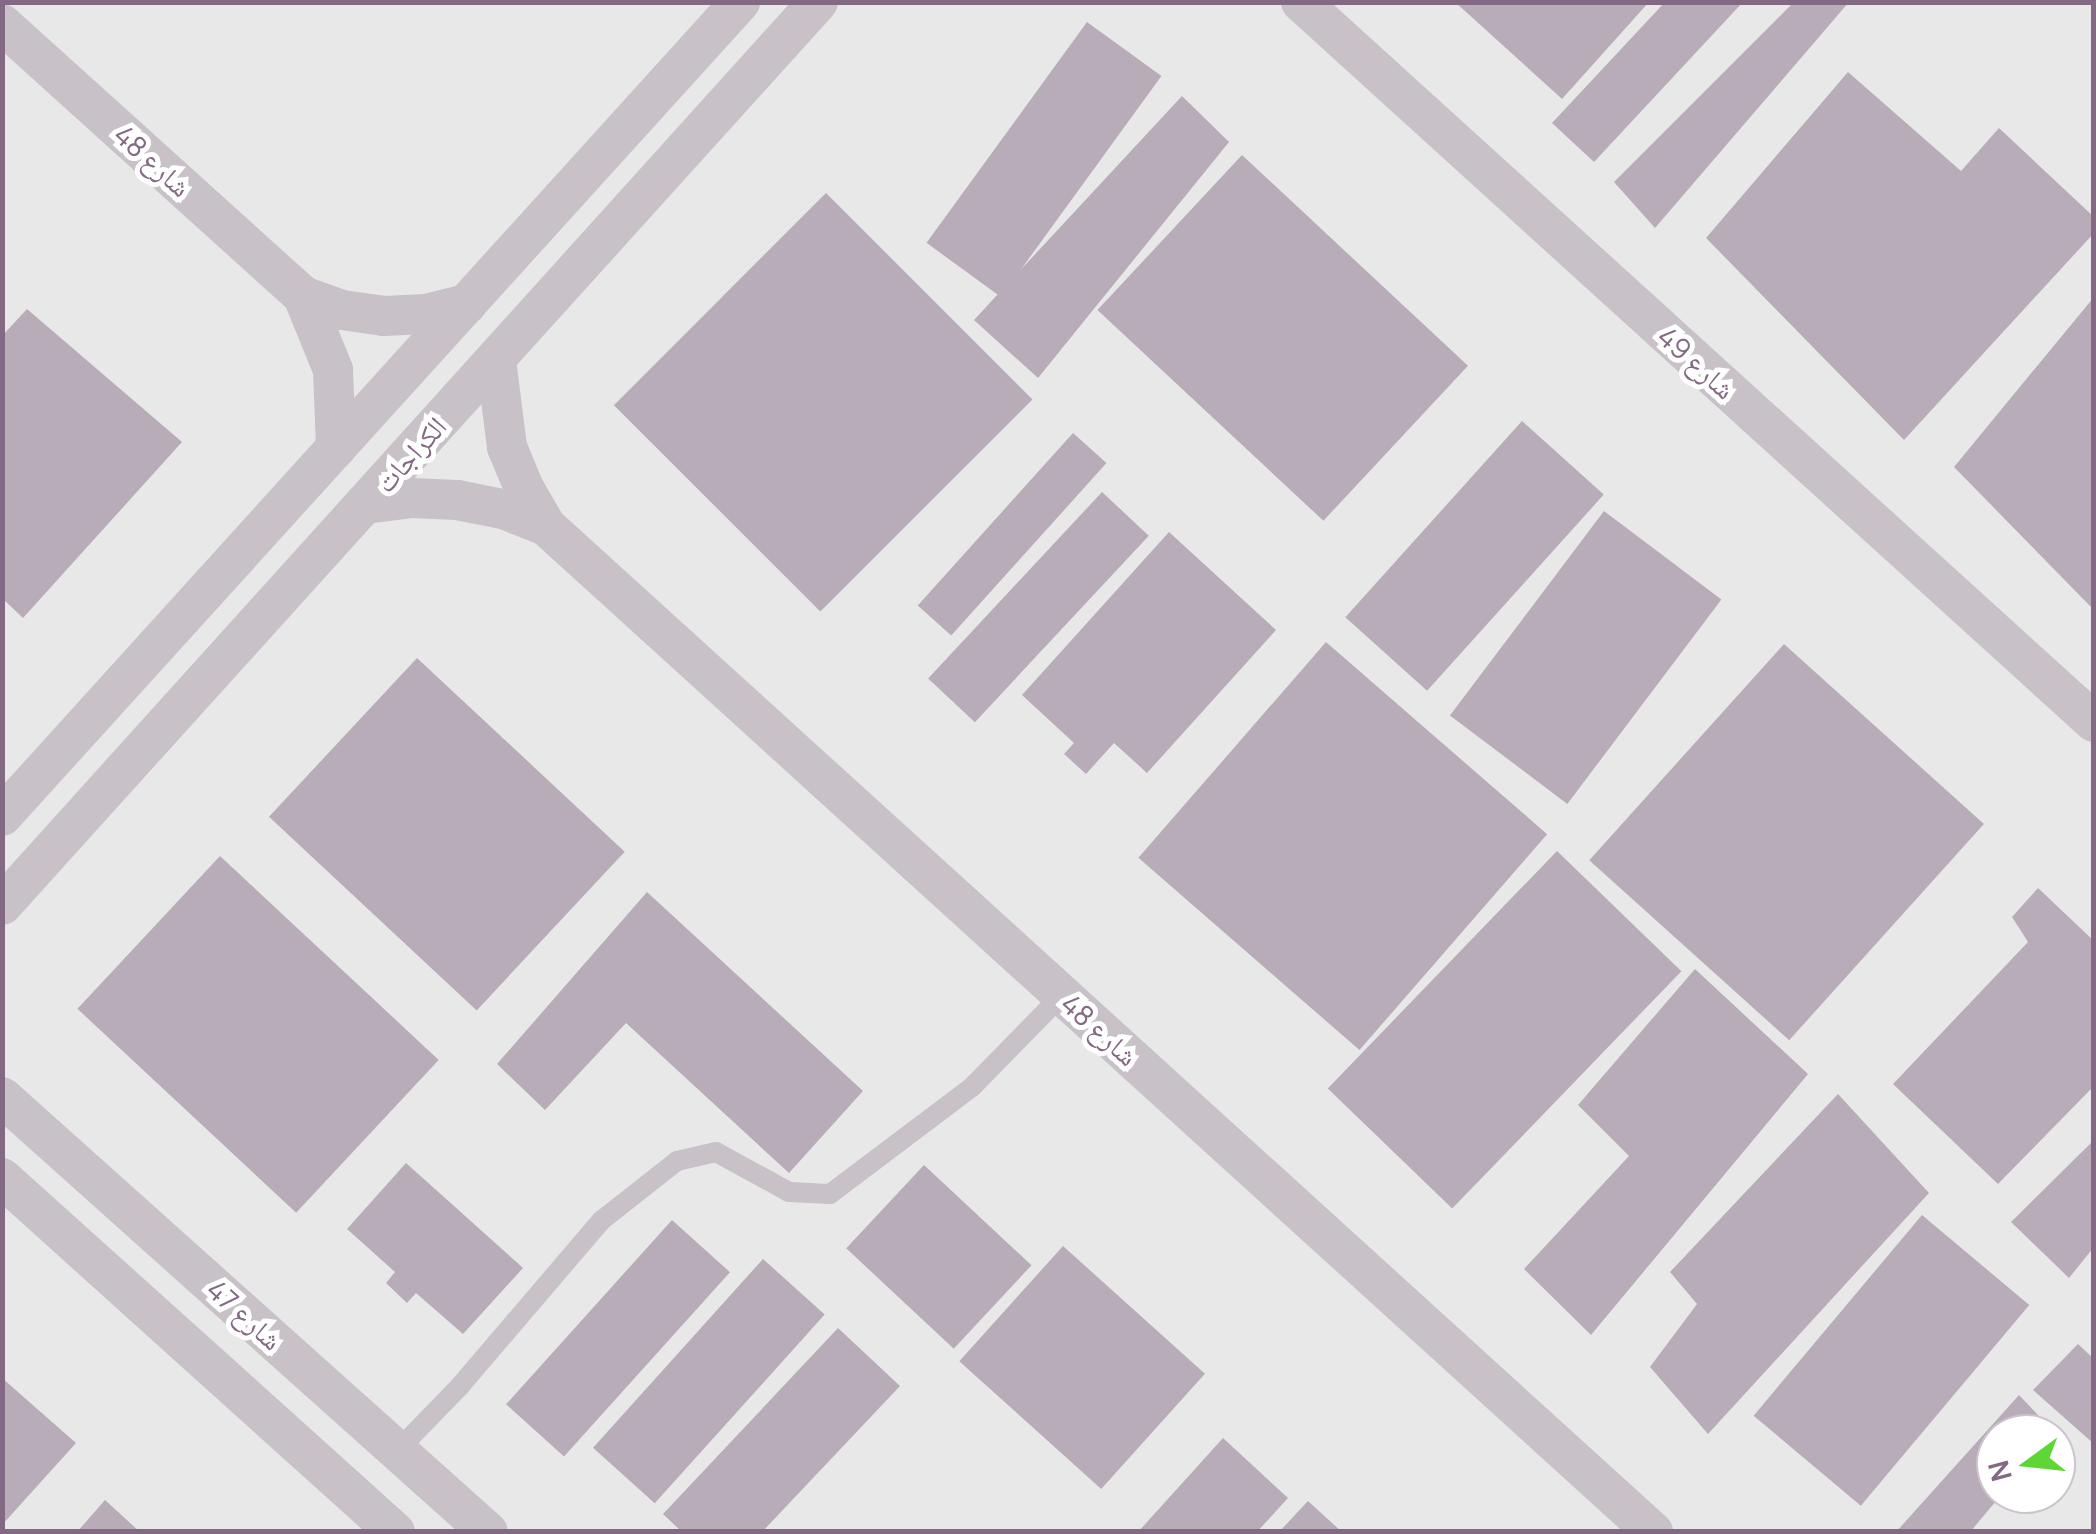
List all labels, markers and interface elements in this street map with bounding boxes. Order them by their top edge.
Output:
street label: شارع 48 [108,117,198,203]
street label: شارع 49 [1651,319,1743,405]
street label: الكراجات [367,409,453,499]
street label: شارع 48 [1055,986,1145,1072]
street label: شارع 47 [201,1272,289,1356]
north arrow [1976,1414,2076,1514]
text: N [1978,1457,2020,1486]

